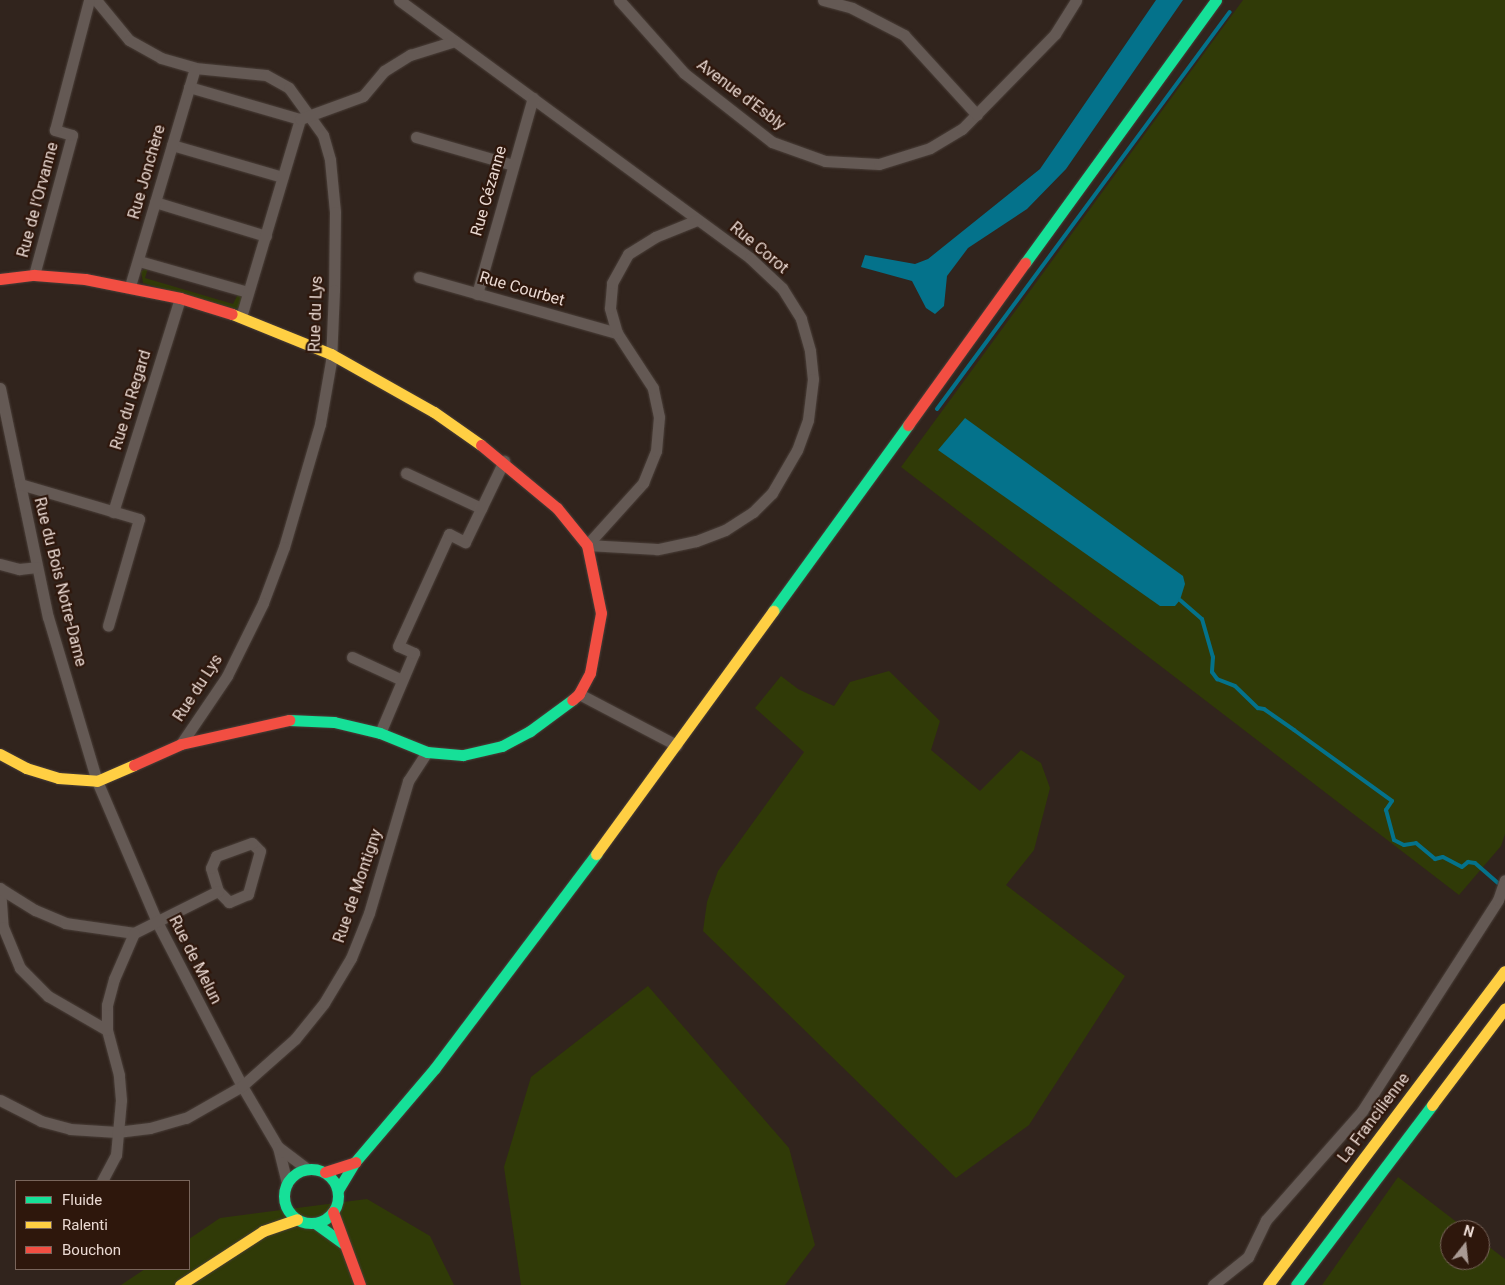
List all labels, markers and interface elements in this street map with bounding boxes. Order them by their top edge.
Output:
street label: Avenue d'Esbly [693,55,789,135]
street label: Rue Jonchère [124,123,170,221]
street label: Rue de l'Orvanne [13,140,63,260]
street label: Rue Cézanne [467,144,511,238]
street label: Rue Corot [726,218,792,278]
street label: Rue Courbet [477,268,567,310]
street label: Rue du Lys [305,276,327,352]
street label: Rue du Regard [107,348,155,452]
street label: Rue du Bois Notre-Dame [30,495,90,669]
street label: Rue du Lys [169,651,227,725]
street label: Rue de Montigny [330,827,386,945]
street label: Rue de Melun [165,913,225,1007]
street label: La Francilienne [1334,1069,1414,1167]
legend [15,1180,190,1270]
text: Fluide [62,1191,102,1209]
text: Ralenti [62,1216,108,1234]
north arrow [1440,1220,1490,1270]
text: N [1462,1222,1476,1241]
text: Bouchon [62,1241,121,1259]

